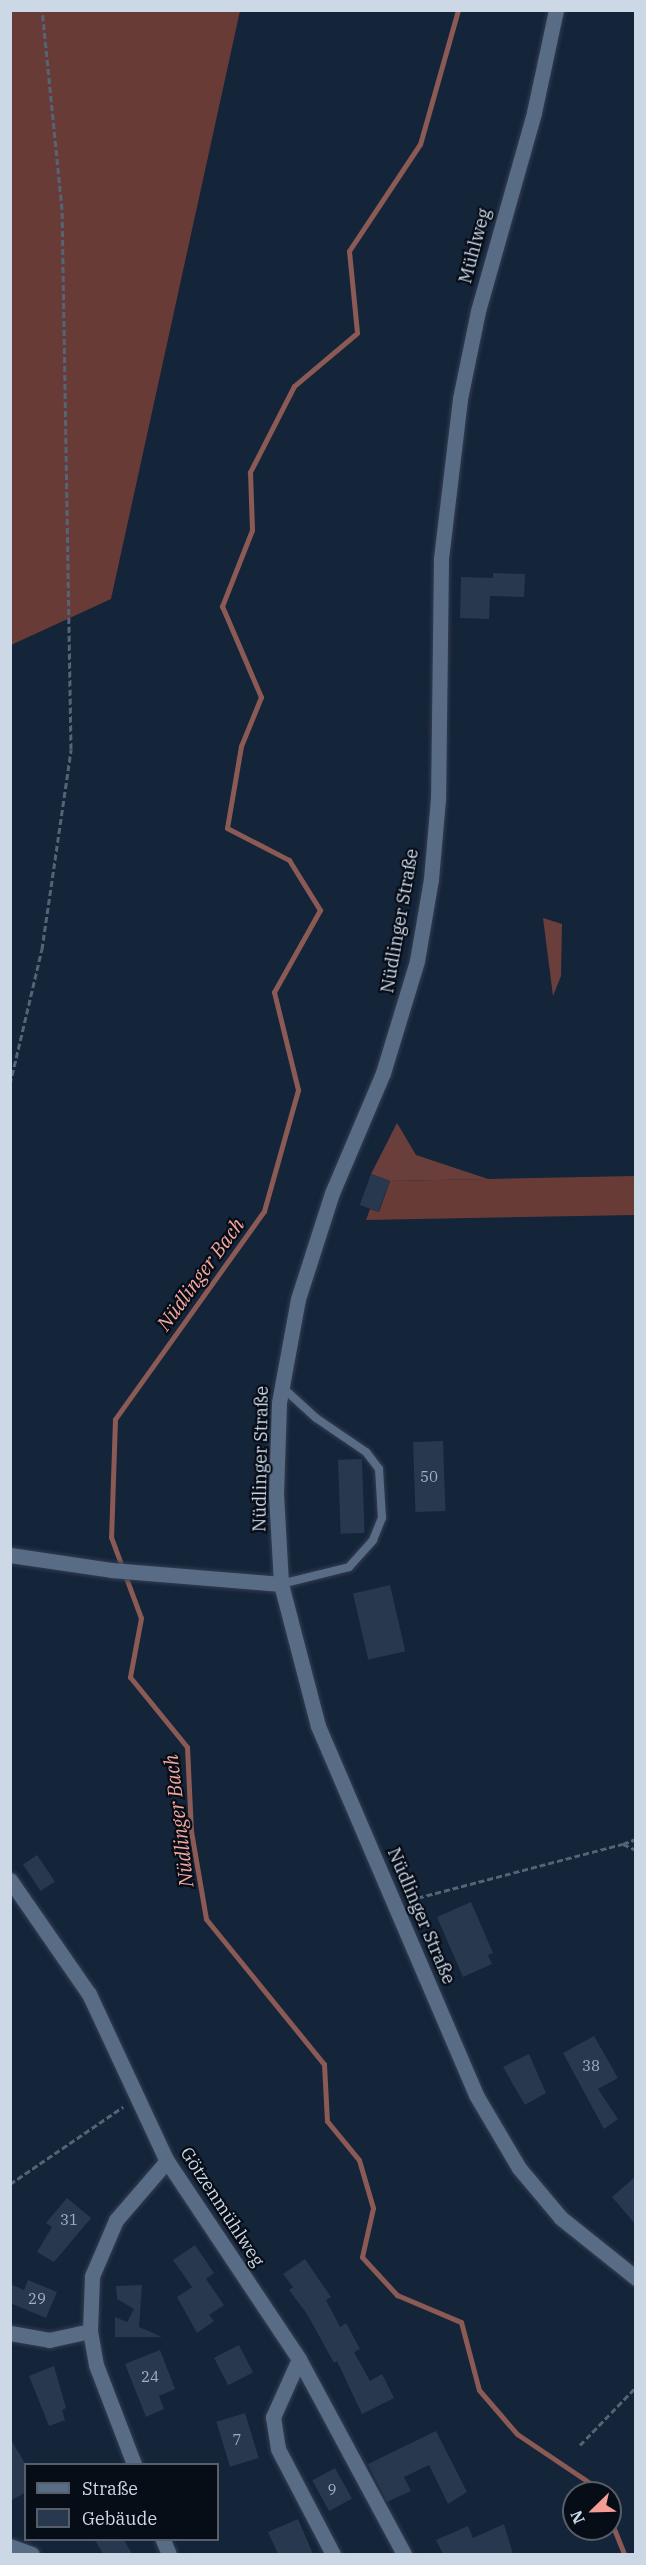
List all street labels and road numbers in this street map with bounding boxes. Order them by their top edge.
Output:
street label: Mühlweg [455,206,495,286]
street label: Nüdlinger Straße [377,847,423,995]
street label: Nüdlinger Straße [249,1386,273,1532]
street label: Nüdlinger Straße [383,1845,459,1987]
street label: Götzenmühlweg [175,2143,269,2271]

